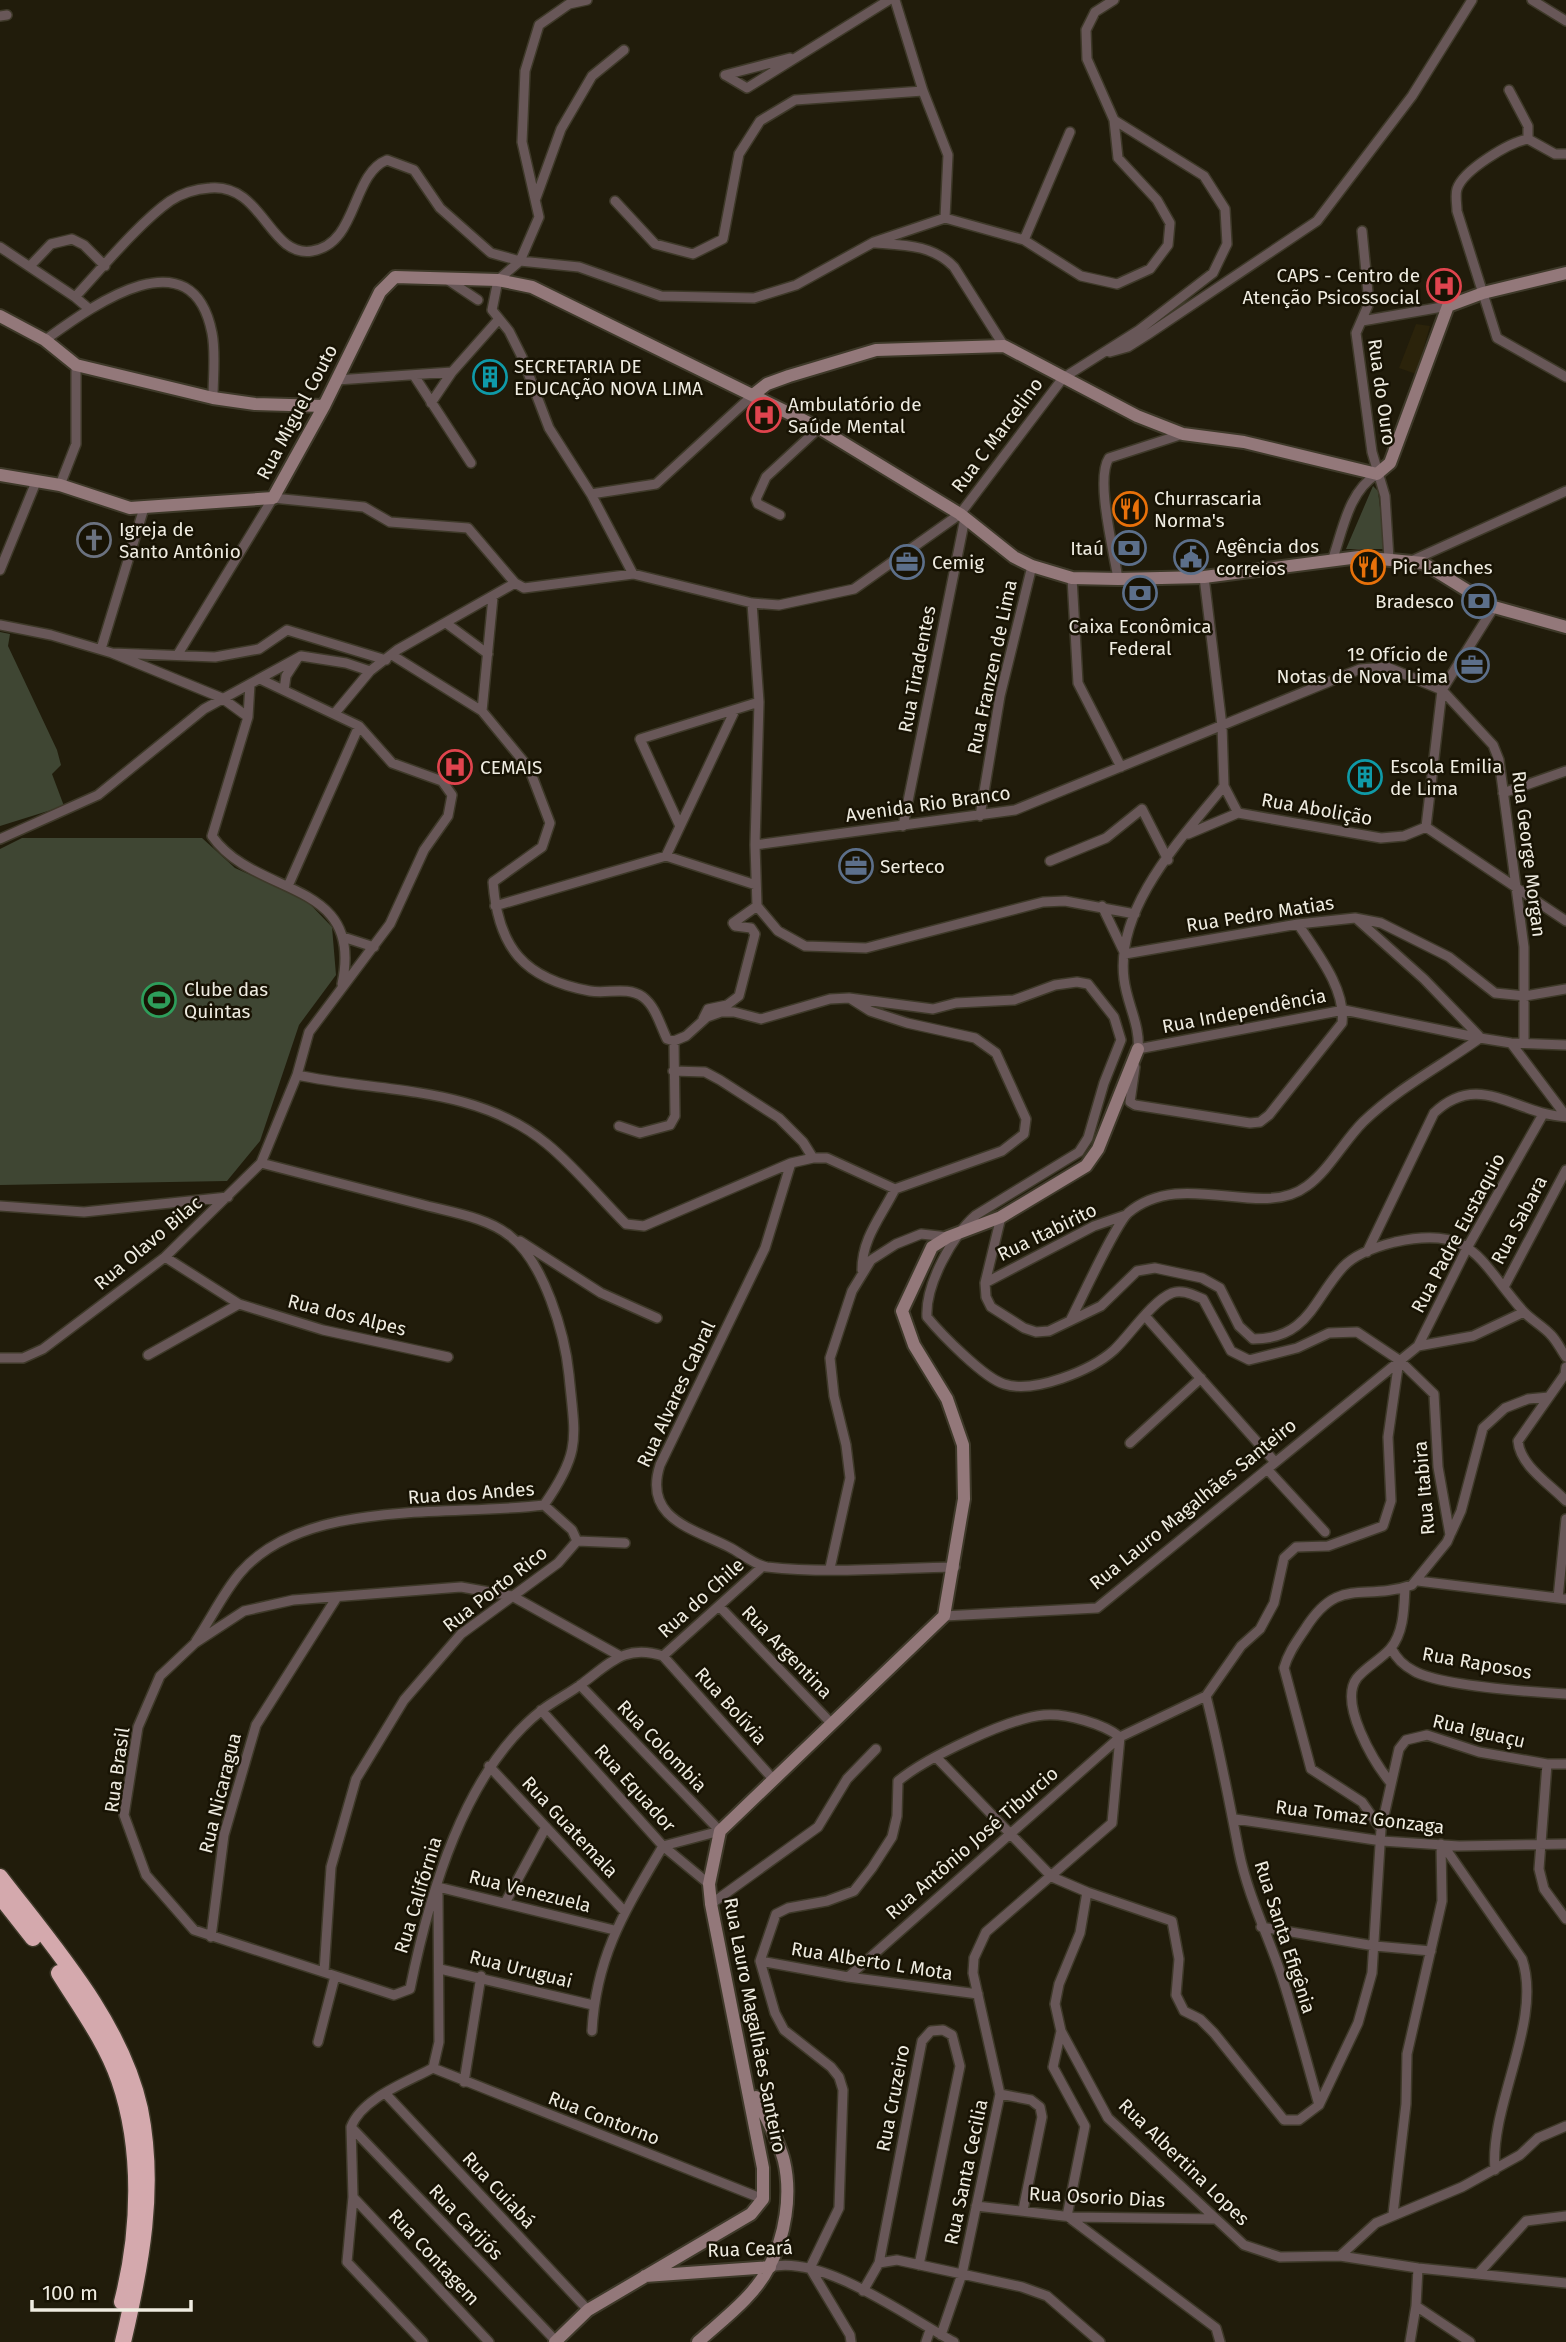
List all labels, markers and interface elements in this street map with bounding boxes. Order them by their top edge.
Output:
place label: CAPS - Centro de Atenção Psicossocial [1242,264,1420,309]
hospital icon: CAPS - Centro de Atenção Psicossocial [1425,267,1463,305]
street label: Rua do Ouro [1363,337,1401,447]
street label: Rua Miguel Couto [252,340,342,484]
place label: SECRETARIA DE EDUCAÇÃO NOVA LIMA [514,355,703,400]
building icon: SECRETARIA DE EDUCAÇÃO NOVA LIMA [471,358,509,396]
street label: Rua C Marcelino [946,373,1048,497]
place label: Ambulatório de Saúde Mental [788,393,922,438]
hospital icon: Ambulatório de Saúde Mental [745,396,783,434]
place label: Churrascaria Norma's [1154,487,1262,532]
restaurant icon: Churrascaria Norma's [1111,490,1149,528]
place label: Igreja de Santo Antônio [119,518,241,563]
church icon: Igreja de Santo Antônio [75,521,113,559]
bank icon: Itaú [1110,529,1148,567]
place label: Agência dos correios [1216,535,1319,580]
place label: Itaú [1070,537,1104,560]
public building icon: Agência dos correios [1172,538,1210,576]
office icon: Cemig [888,543,926,581]
restaurant icon: Pic Lanches [1349,548,1387,586]
place label: Cemig [932,551,984,574]
place label: Pic Lanches [1392,556,1493,579]
bank icon: Caixa Econômica Federal [1121,574,1159,612]
street label: Rua Franzen de Lima [962,578,1022,756]
bank icon: Bradesco [1460,582,1498,620]
place label: Bradesco [1375,590,1454,613]
street label: Rua Tiradentes [893,603,941,734]
place label: Caixa Econômica Federal [1068,615,1212,660]
place label: 1º Ofício de Notas de Nova Lima [1277,643,1448,688]
office icon: 1º Ofício de Notas de Nova Lima [1453,646,1491,684]
hospital icon: CEMAIS [436,748,474,786]
place label: Escola Emilia de Lima [1390,755,1502,800]
place label: CEMAIS [480,756,542,779]
building icon: Escola Emilia de Lima [1346,758,1384,796]
street label: Rua George Morgan [1507,770,1551,938]
street label: Avenida Rio Branco [844,781,1012,827]
street label: Rua Abolição [1260,788,1374,830]
office icon: Serteco [837,847,875,885]
place label: Serteco [880,855,945,878]
street label: Rua Pedro Matias [1184,891,1336,937]
place label: Clube das Quintas [184,978,268,1023]
sports icon: Clube das Quintas [140,981,178,1019]
street label: Rua Independência [1160,984,1328,1038]
street label: Rua Padre Eustaquio [1406,1149,1510,1317]
street label: Rua Sabara [1486,1172,1552,1268]
street label: Rua Olavo Bilac [89,1191,207,1295]
street label: Rua Itabirito [994,1198,1100,1266]
street label: Rua dos Alpes [285,1289,409,1341]
street label: Rua Alvares Cabral [632,1317,720,1471]
street label: Rua Lauro Magalhães Santeiro [1085,1413,1301,1595]
street label: Rua Itabira [1408,1440,1440,1536]
street label: Rua dos Andes [407,1477,535,1509]
street label: Rua Porto Rico [438,1541,552,1637]
street label: Rua do Chile [653,1553,749,1643]
street label: Rua Argentina [737,1601,837,1703]
street label: Rua Raposos [1420,1642,1534,1684]
street label: Rua Bolívia [690,1662,772,1750]
street label: Rua Colombia [612,1695,712,1797]
street label: Rua Iguaçu [1430,1709,1528,1753]
street label: Rua Brasil [100,1725,134,1814]
street label: Rua Nicaragua [194,1730,246,1856]
street label: Rua Equador [590,1739,681,1837]
street label: Rua Antônio José Tiburcio [881,1762,1063,1924]
street label: Rua Guatemala [517,1771,623,1883]
street label: Rua Tomaz Gonzaga [1274,1795,1446,1839]
street label: Rua Califórnia [389,1834,447,1956]
street label: Rua Santa Efigênia [1249,1858,1321,2016]
street label: Rua Venezuela [467,1865,593,1917]
street label: Rua Lauro Magalhães Santeiro [719,1896,791,2154]
street label: Rua Alberto L Mota [789,1937,955,1985]
street label: Rua Uruguai [467,1945,575,1993]
street label: Rua Cruzeiro [871,2043,915,2153]
street label: Rua Contorno [545,2086,663,2150]
street label: Rua Albertina Lopes [1114,2094,1254,2230]
street label: Rua Santa Cecilia [939,2097,993,2247]
street label: Rua Cuiabá [458,2147,540,2233]
street label: Rua Carijós [424,2179,508,2265]
street label: Rua Osorio Dias [1028,2182,1166,2212]
street label: Rua Contagem [383,2204,485,2310]
street label: Rua Ceará [707,2236,793,2262]
scale bar [32,2268,191,2312]
text: 100 m [42,2280,98,2306]

